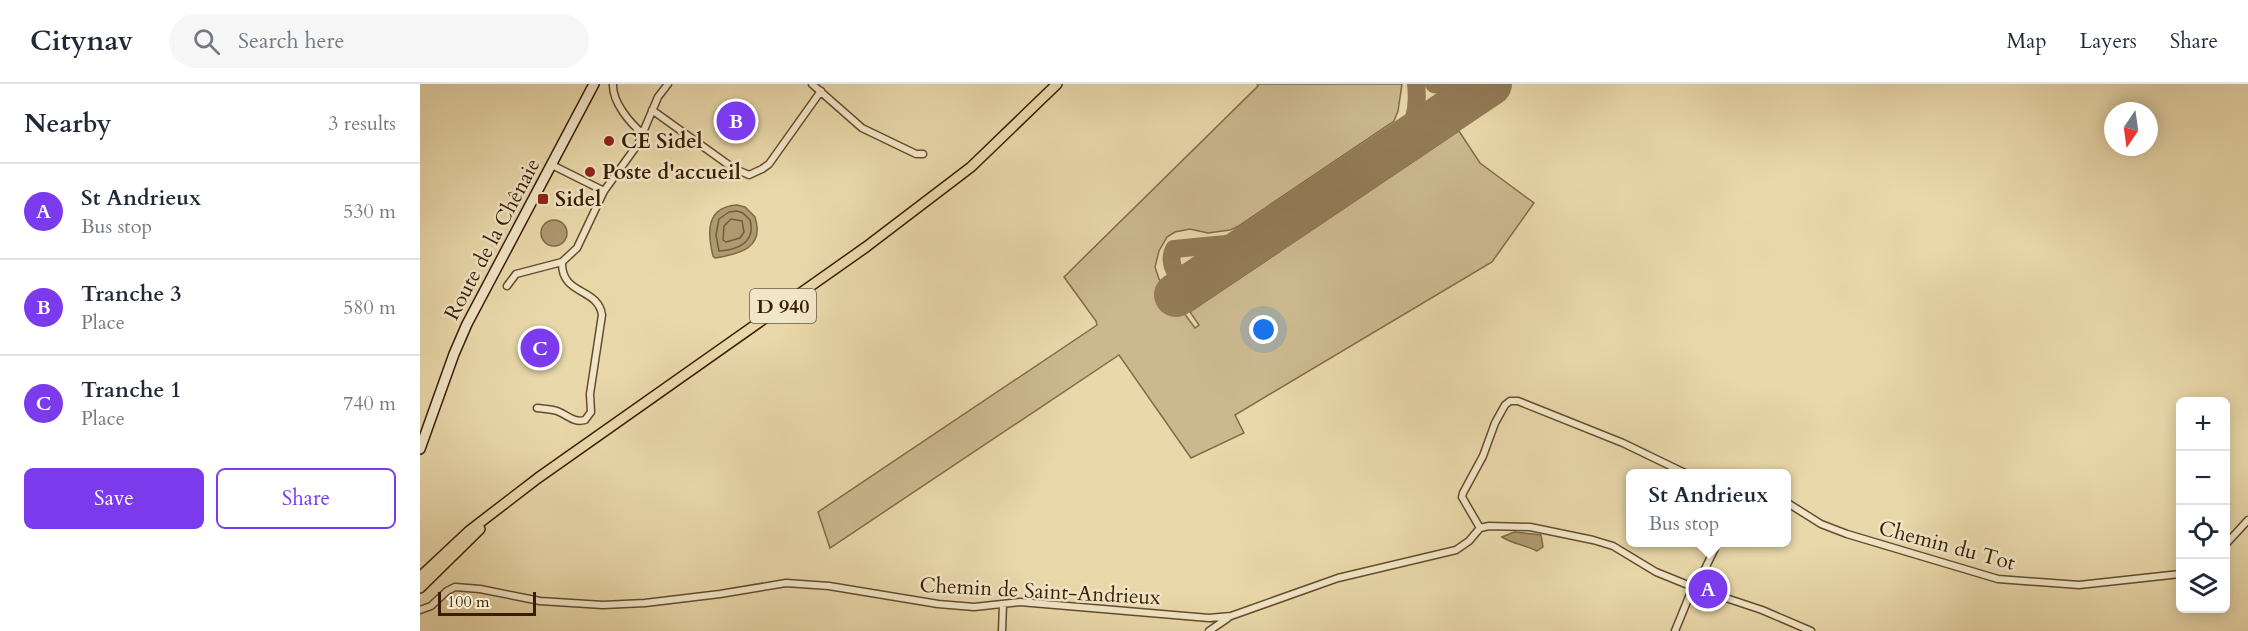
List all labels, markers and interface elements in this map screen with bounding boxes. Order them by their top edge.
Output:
search box [169,14,589,68]
text: Citynav [30,22,133,60]
icon: search [190,25,223,58]
text: Search here [238,26,345,56]
text: Map [2007,27,2047,56]
text: Layers [2080,27,2137,56]
text: Share [2170,27,2218,56]
pin: B [716,99,756,144]
north arrow [2104,102,2158,156]
text: Nearby [24,106,112,141]
text: 3 results [328,110,396,137]
place label: CE Sidel [621,127,703,156]
marker: CE Sidel [602,134,616,148]
street label: Route de la Chênaie [438,153,547,325]
place label: Poste d'accueil [602,158,741,187]
marker: Poste d'accueil [583,165,597,179]
text: St Andrieux [81,183,201,213]
place label: Sidel [555,185,601,214]
marker: Sidel [536,192,550,206]
text: A [36,198,51,225]
text: 530 m [343,198,396,225]
text: Bus stop [81,213,152,240]
text: Tranche 3 [81,279,182,309]
road number: D 940 [750,289,816,323]
text: B [36,294,51,321]
text: 580 m [343,294,396,321]
text: Place [81,309,125,336]
your location [1249,315,1278,344]
pin: C [520,326,560,370]
text: Tranche 1 [81,375,182,405]
text: C [36,390,51,417]
text: 740 m [343,390,396,417]
map controls [2176,397,2230,613]
button: + [2176,397,2230,451]
text: Place [81,405,125,432]
button: − [2176,451,2230,505]
button: Save [24,468,204,529]
button: Share [216,468,396,529]
popup [1626,469,1791,547]
text: St Andrieux [1648,480,1769,510]
button: locate [2176,505,2230,559]
text: Bus stop [1648,510,1720,537]
street label: Chemin du Tot [1875,513,2019,578]
button: layers [2176,559,2230,613]
pin: A [1688,566,1728,612]
street label: Chemin de Saint-Andrieux [919,571,1162,612]
scale bar [438,589,536,616]
text: 100 m [447,591,489,613]

